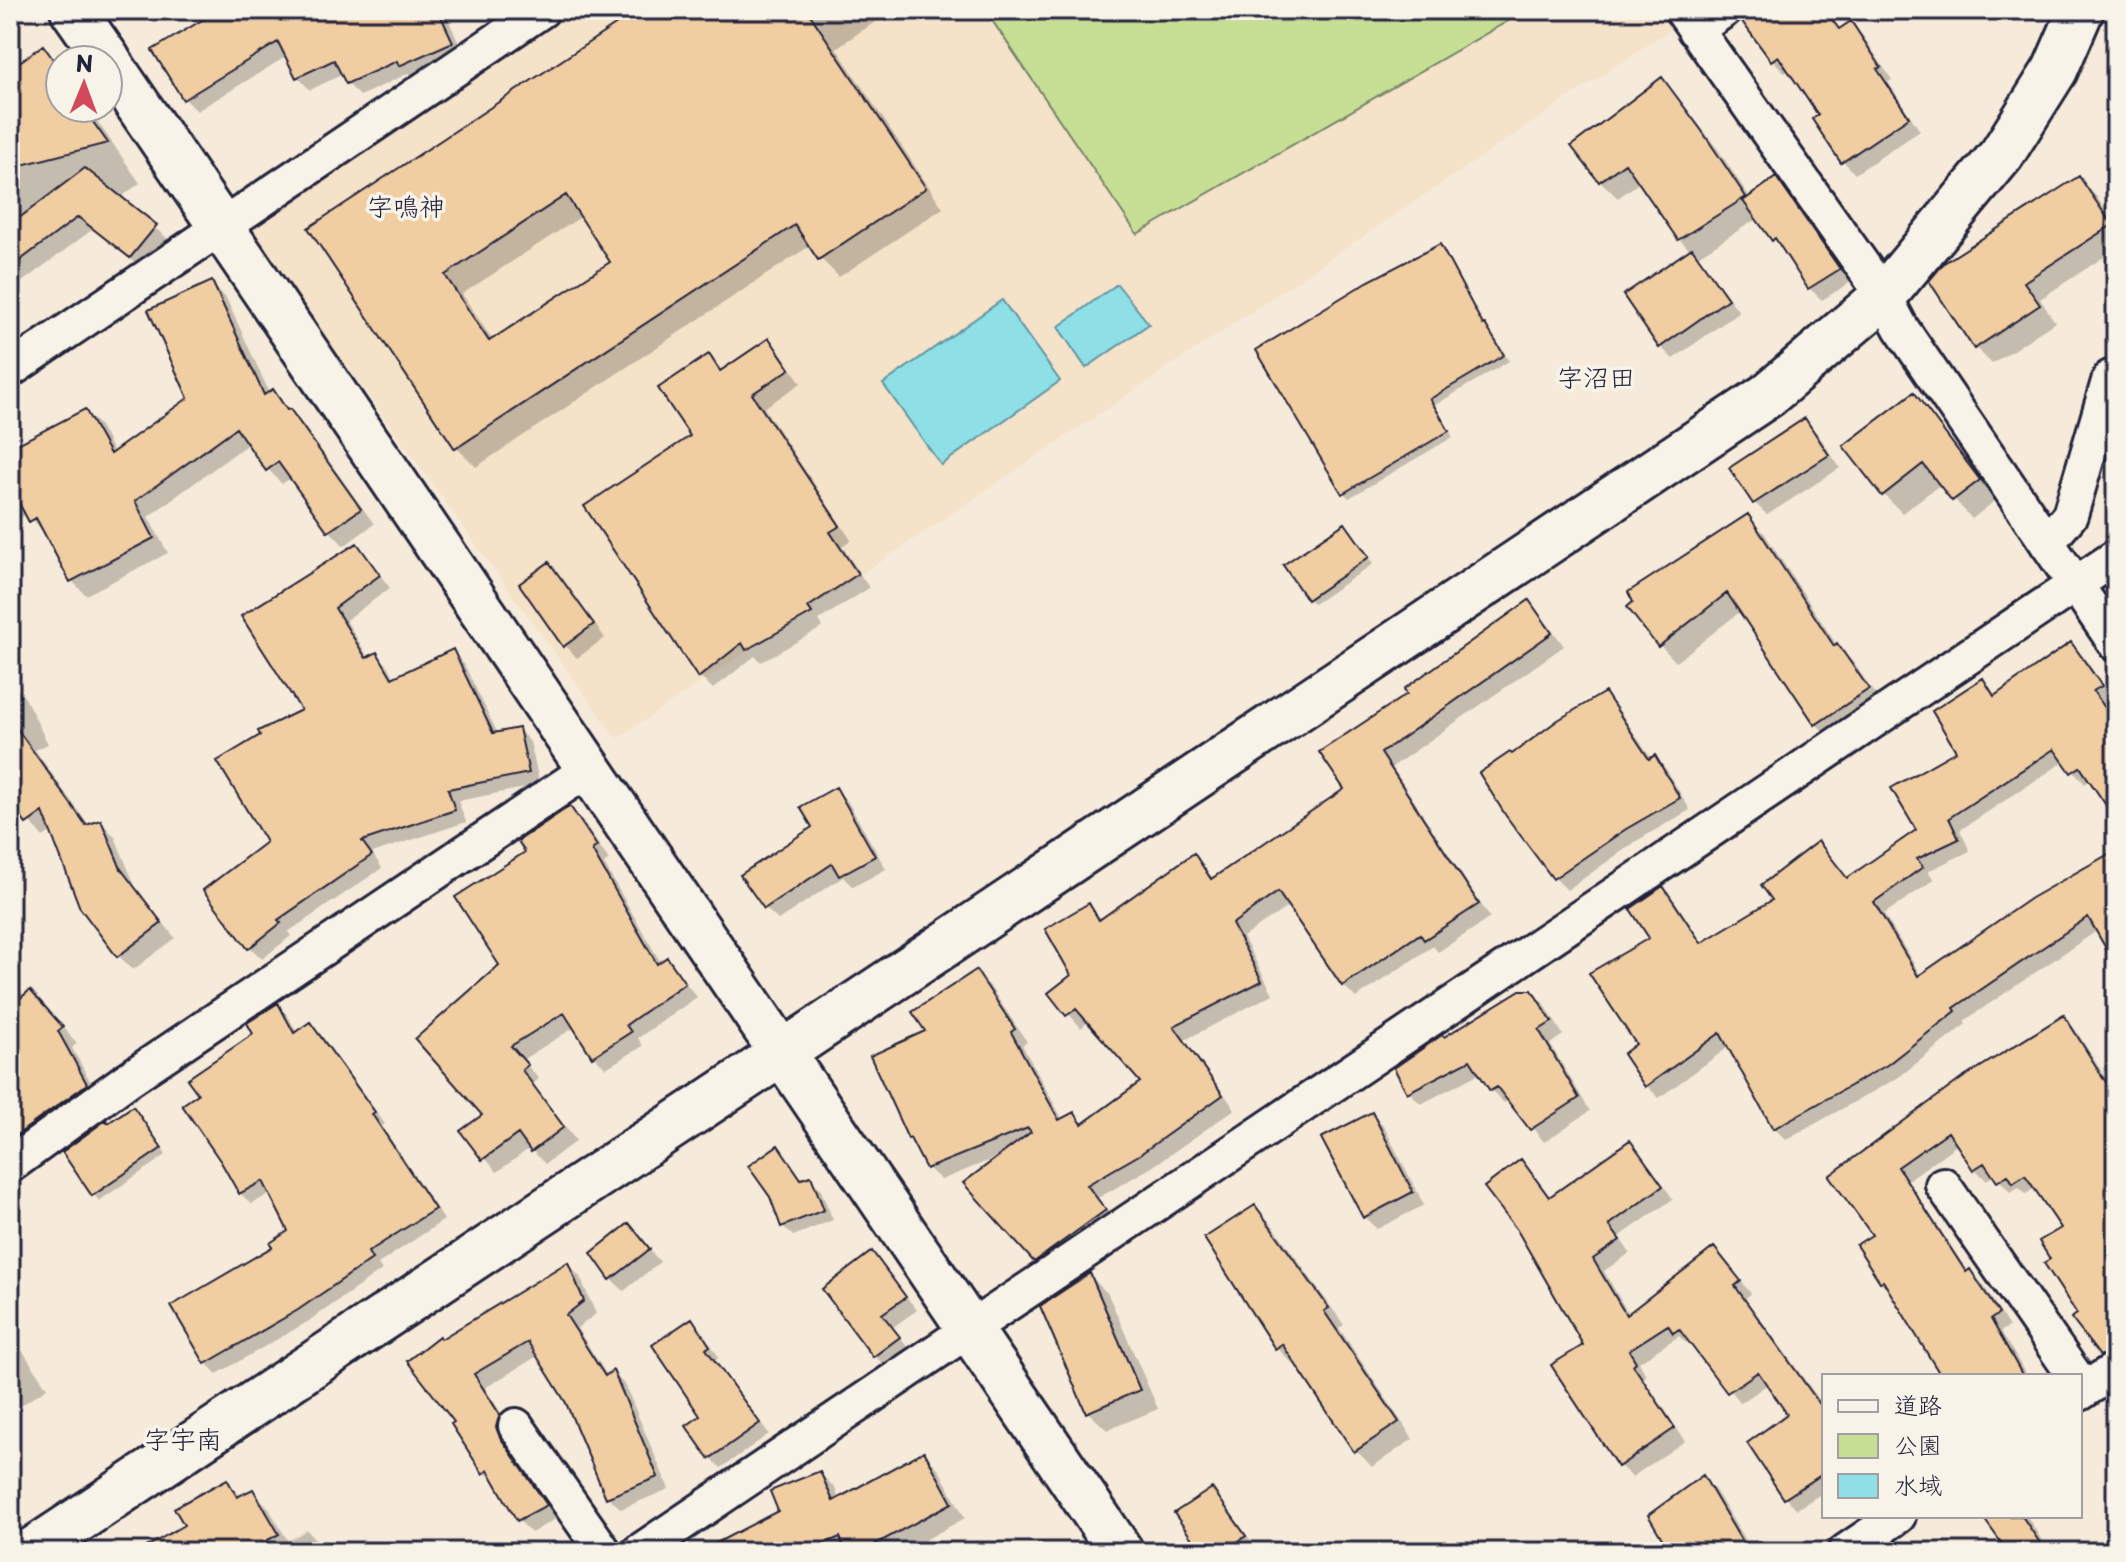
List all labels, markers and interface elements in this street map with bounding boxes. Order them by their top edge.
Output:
north arrow [44,44,124,124]
text: N [75,46,93,79]
district label: 字鳴神 [367,186,445,225]
district label: 字沼田 [1557,357,1635,396]
legend [1822,1374,2082,1518]
text: 道路 [1894,1386,1942,1422]
district label: 字宇南 [144,1419,222,1458]
text: 公園 [1894,1426,1942,1462]
text: 水域 [1894,1466,1942,1502]

